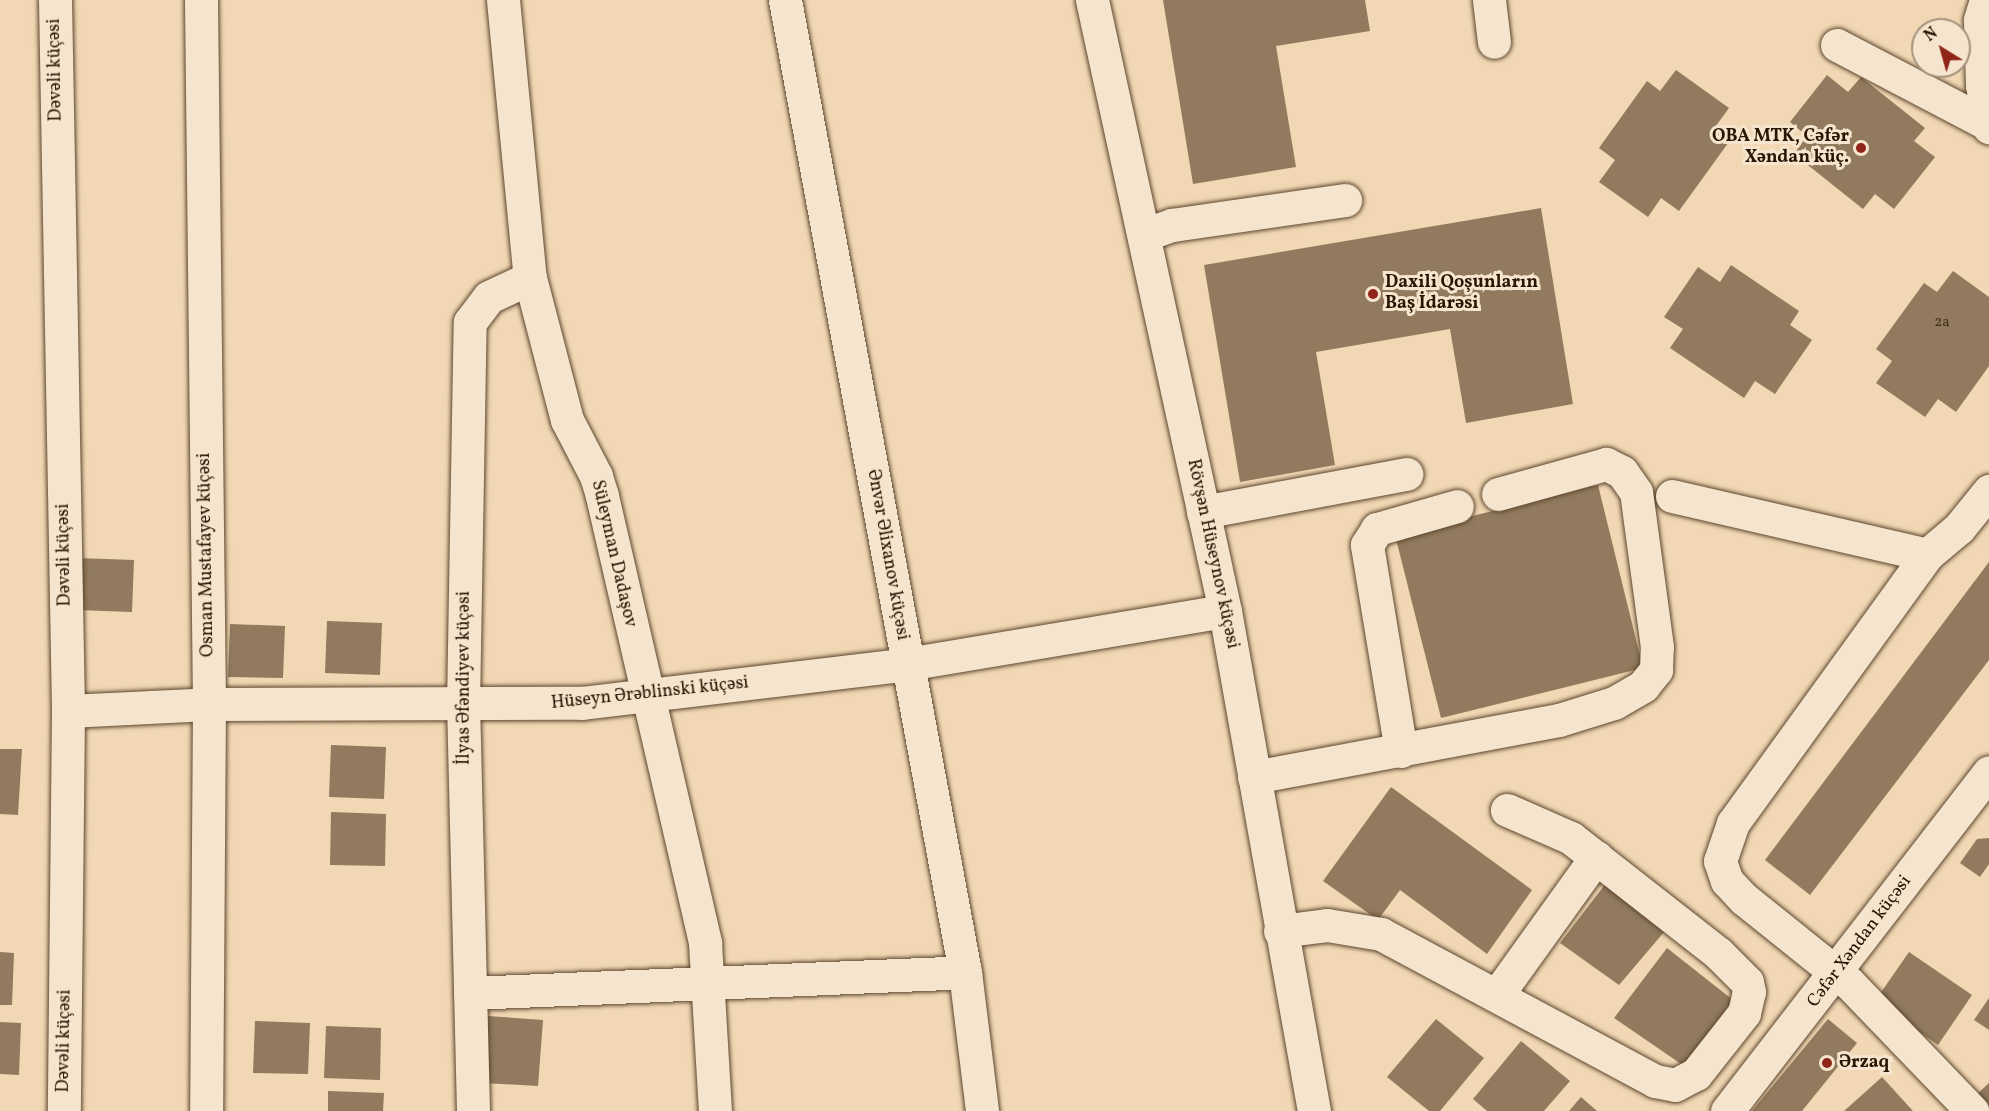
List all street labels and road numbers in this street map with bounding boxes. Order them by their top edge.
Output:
street label: Dəvəli küçəsi [44,18,68,122]
street label: Osman Mustafayev küçəsi [194,452,220,658]
street label: Rövşən Hüseynov küçəsi [1181,457,1243,651]
street label: Ənvər Əlixanov küçəsi [861,468,913,642]
street label: Süleyman Dadaşov [586,478,640,630]
street label: Dəvəli küçəsi [53,503,77,607]
street label: İlyas Əfəndiyev küçəsi [454,591,476,765]
street label: Hüseyn Ərəblinski küçəsi [550,673,750,715]
street label: Cəfər Xəndan küçəsi [1803,872,1917,1012]
street label: Dəvəli küçəsi [53,989,77,1093]

